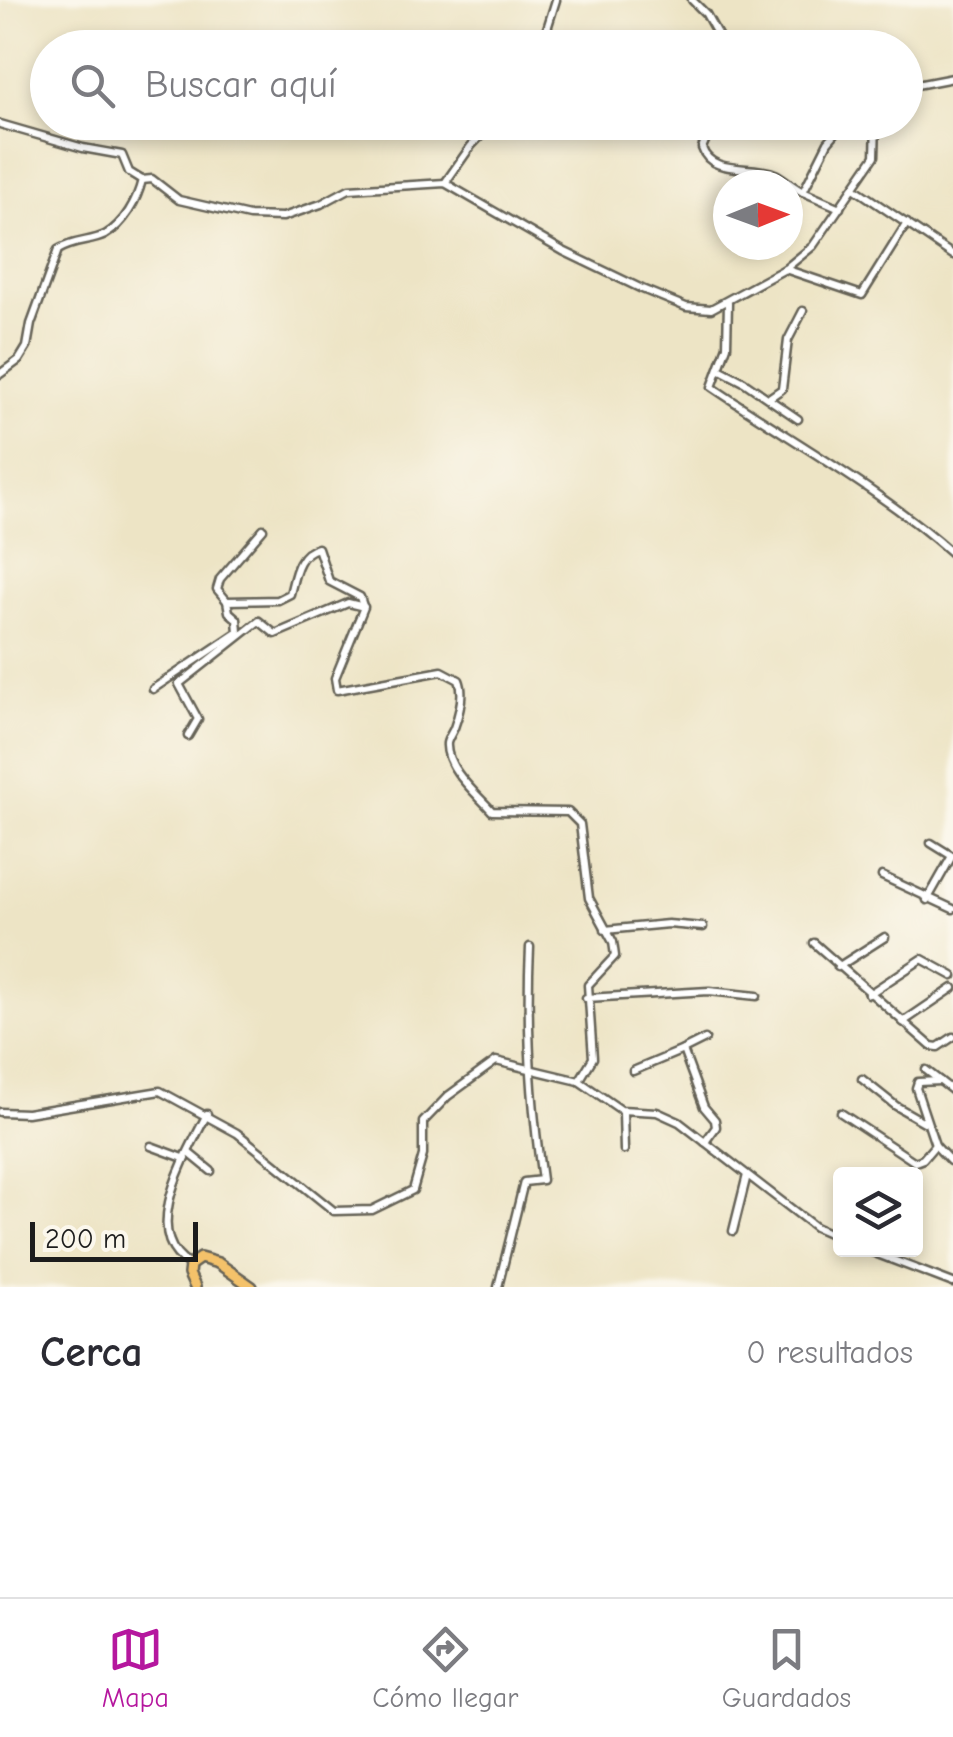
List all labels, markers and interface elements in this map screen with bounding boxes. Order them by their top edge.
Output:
search box [30,30,923,140]
icon: search [65,58,120,113]
text: Buscar aquí [145,63,337,107]
north arrow [713,170,803,260]
map controls [833,1167,923,1257]
button: layers [833,1167,923,1257]
scale bar [30,1217,198,1262]
text: 200 m [45,1223,126,1255]
text: Cerca [40,1328,143,1377]
text: 0 resultados [746,1334,913,1371]
tab: Mapa [102,1622,169,1714]
tab: Cómo llegar [372,1622,518,1714]
tab: Guardados [722,1622,851,1714]

